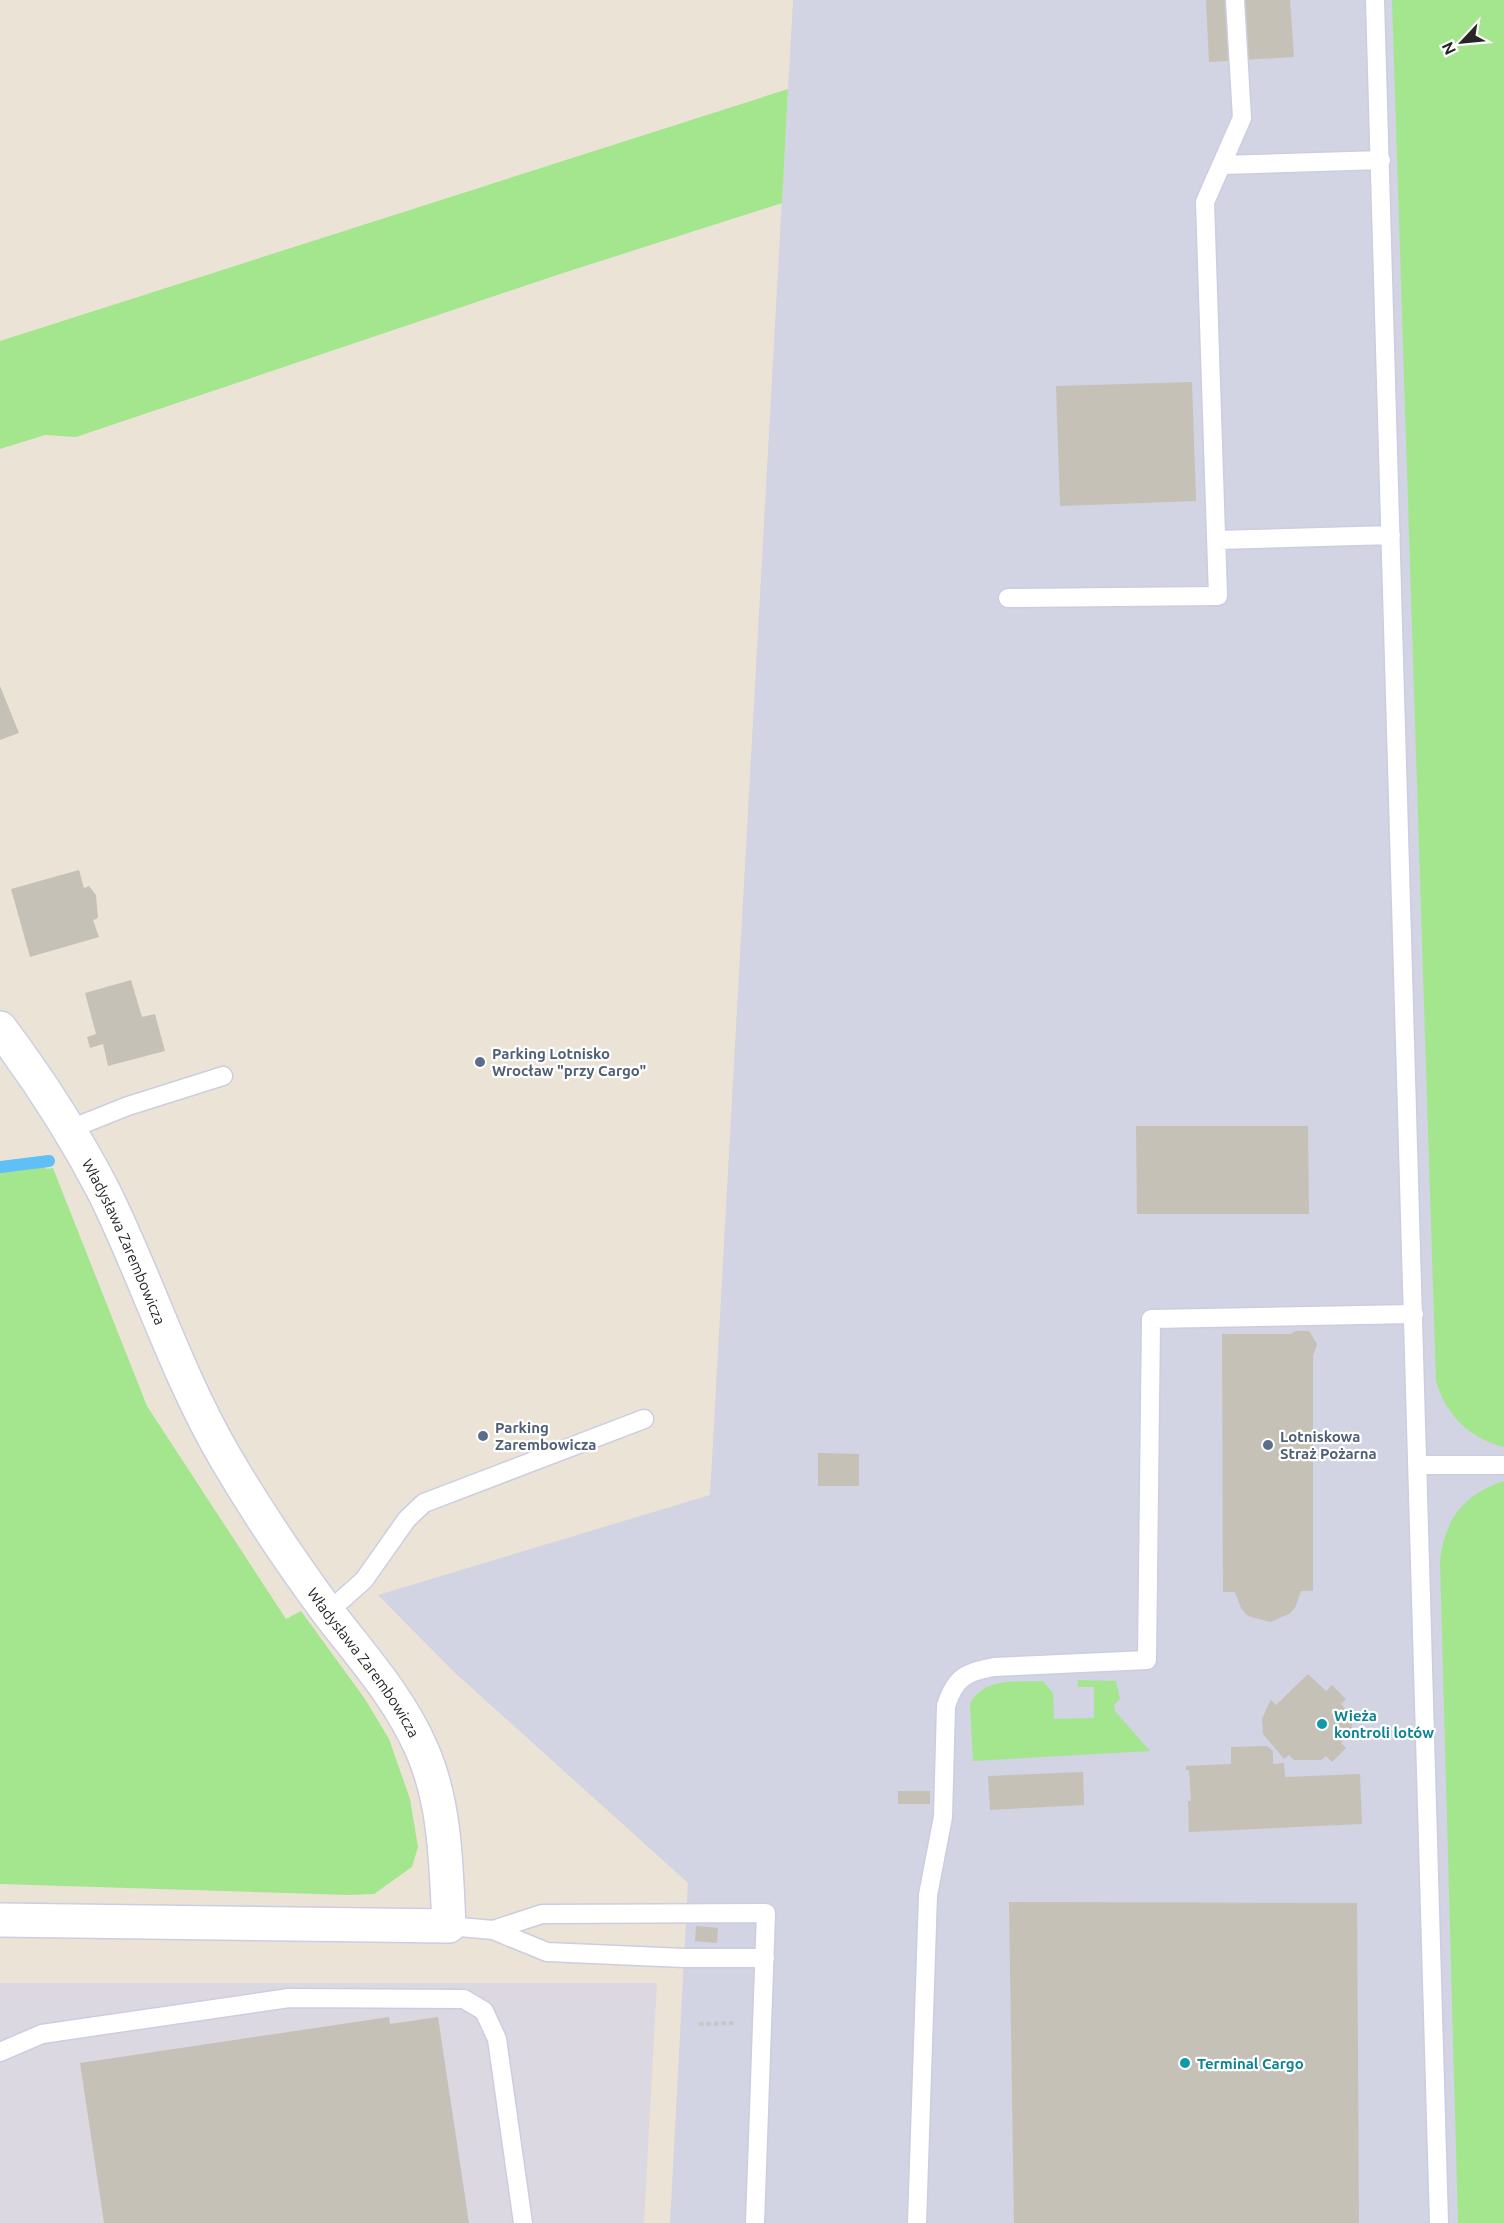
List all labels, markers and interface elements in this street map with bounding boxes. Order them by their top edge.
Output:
north arrow [1432,12,1492,72]
text: N [1438,39,1459,58]
place label: Parking Lotnisko Wrocław "przy Cargo" [492,1045,646,1079]
marker: Parking Lotnisko Wrocław "przy Cargo" [473,1055,487,1069]
street label: Władysława Zarembowicza [79,1156,169,1327]
place label: Parking Zarembowicza [495,1419,596,1453]
place label: Lotniskowa Straż Pożarna [1280,1428,1377,1462]
marker: Parking Zarembowicza [476,1429,490,1443]
marker: Lotniskowa Straż Pożarna [1261,1438,1275,1452]
street label: Władysława Zarembowicza [304,1584,423,1740]
place label: Wieża kontroli lotów [1334,1707,1434,1741]
marker: Wieża kontroli lotów [1315,1717,1329,1731]
place label: Terminal Cargo [1197,2055,1304,2072]
marker: Terminal Cargo [1178,2056,1192,2070]

